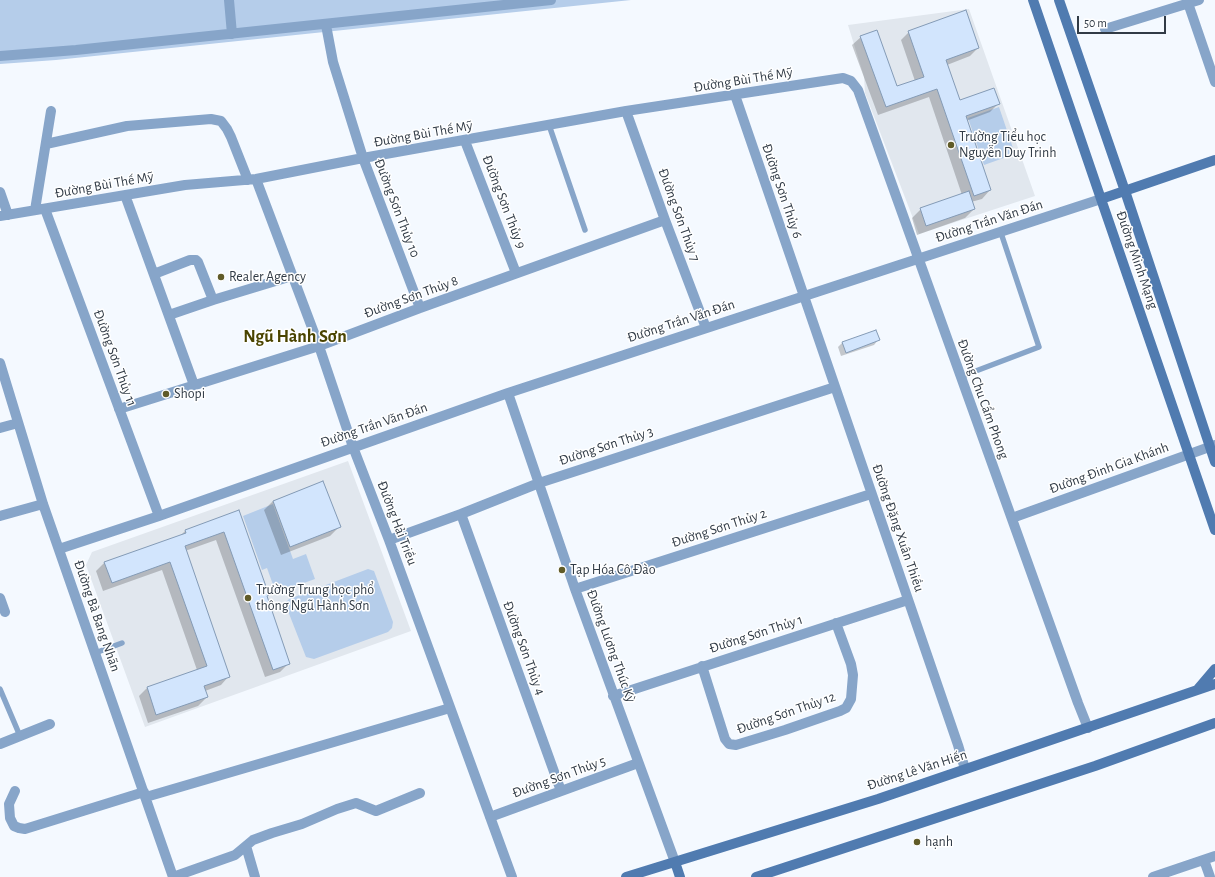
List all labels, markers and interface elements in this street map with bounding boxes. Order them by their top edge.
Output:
scale bar [1079,8,1168,34]
text: 50 m [1084,17,1107,29]
street label: Đường Bùi Thế Mỹ [692,64,794,96]
street label: Đường Bùi Thế Mỹ [372,117,474,151]
place label: Trường Tiểu học Nguyễn Duy Trinh [959,129,1056,162]
marker: Trường Tiểu học Nguyễn Duy Trinh [946,140,956,150]
street label: Đường Sơn Thủy 6 [758,141,806,241]
street label: Đường Sơn Thủy 9 [478,153,530,251]
street label: Đường Sơn Thủy 10 [370,156,424,260]
street label: Đường Sơn Thủy 7 [654,166,704,264]
street label: Đường Bùi Thế Mỹ [53,168,155,202]
street label: Đường Trần Văn Đán [933,196,1045,246]
street label: Đường Minh Mạng [1112,209,1162,311]
place label: Realer Agency [229,269,306,285]
marker: Realer Agency [216,272,226,282]
street label: Đường Sơn Thủy 8 [362,272,460,322]
street label: Đường Trần Văn Đán [625,296,737,346]
street label: Đường Sơn Thủy 11 [90,307,140,409]
district label: Ngũ Hành Sơn [243,326,347,348]
street label: Đường Chu Cẩm Phong [953,337,1013,461]
place label: Shopi [174,386,205,402]
marker: Shopi [161,389,171,399]
street label: Đường Trần Văn Đán [318,399,430,451]
street label: Đường Sơn Thủy 3 [557,423,655,469]
street label: Đường Đinh Gia Khánh [1047,439,1171,497]
street label: Đường Đặng Xuân Thiều [868,462,928,594]
street label: Đường Hải Triều [373,478,421,568]
street label: Đường Sơn Thủy 2 [669,505,769,551]
street label: Đường Bà Bang Nhãn [70,558,124,674]
place label: Tạp Hóa Cô Đào [570,562,656,578]
marker: Tạp Hóa Cô Đào [557,565,567,575]
place label: Trường Trung học phổ thông Ngũ Hành Sơn [256,582,374,614]
street label: Đường Lương Thúc Kỳ [583,587,639,705]
marker: Trường Trung học phổ thông Ngũ Hành Sơn [243,593,253,603]
street label: Đường Sơn Thủy 4 [499,599,549,697]
street label: Đường Sơn Thủy 1 [707,611,805,657]
street label: Đường Sơn Thủy 12 [734,688,838,738]
street label: Đường Lê Văn Hiến [865,746,969,794]
street label: Đường Sơn Thủy 5 [510,752,608,802]
place label: hạnh [925,834,953,850]
marker: hạnh [912,837,922,847]

